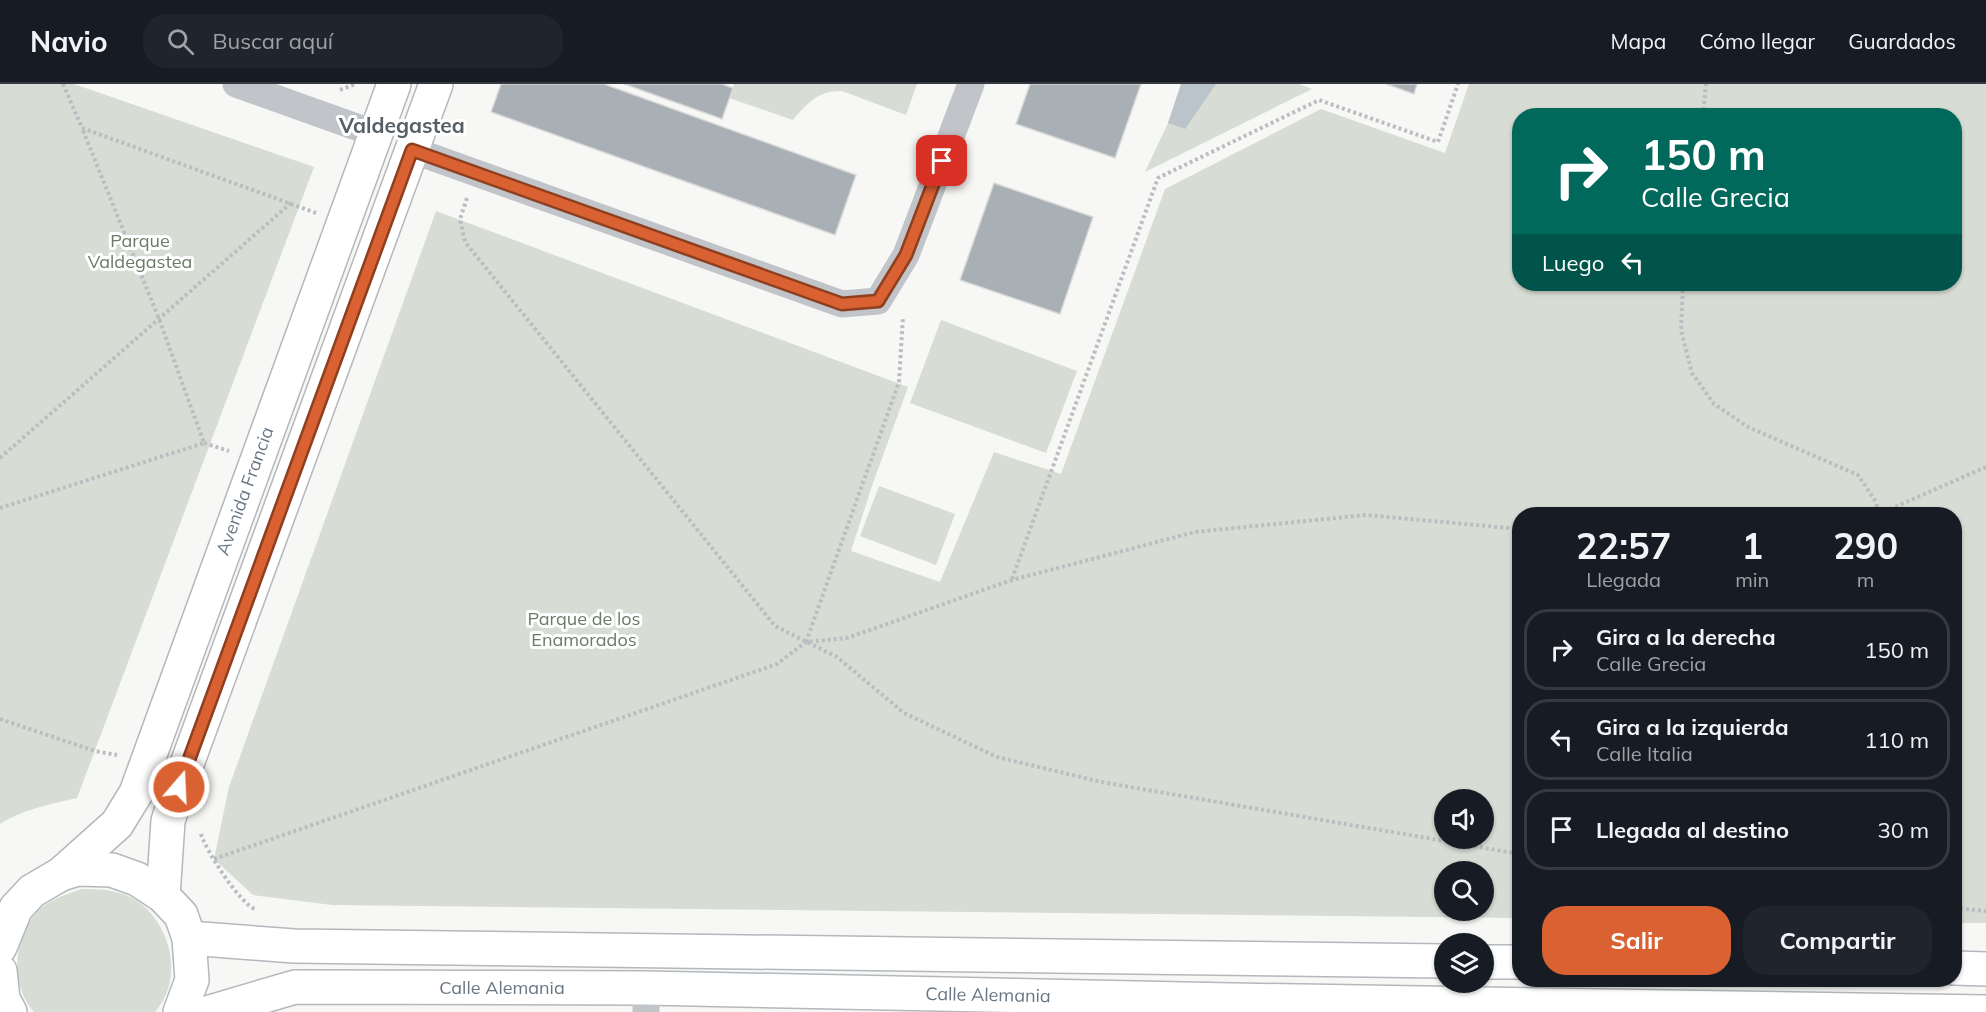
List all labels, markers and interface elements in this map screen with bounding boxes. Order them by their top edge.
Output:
search box [143,14,563,68]
text: Navio [30,24,107,59]
icon: search [164,25,197,58]
text: Buscar aquí [212,27,333,55]
text: Mapa [1611,28,1666,54]
text: Cómo llegar [1699,28,1815,54]
text: Guardados [1848,28,1956,54]
district label: Valdegastea [338,112,465,138]
text: 150 m [1641,128,1766,181]
icon: right [1542,132,1620,210]
pin [916,135,967,186]
icon: arrive [925,144,958,177]
text: Calle Grecia [1641,180,1790,214]
park label: Parque Valdegastea [88,229,192,273]
icon: left [1616,246,1649,279]
text: Luego [1542,249,1604,277]
street label: Avenida Francia [211,424,278,558]
text: 22:57 [1576,523,1671,568]
text: 1 [1741,523,1763,568]
text: 290 [1833,523,1898,568]
text: Llegada [1586,567,1661,592]
text: min [1735,567,1769,592]
text: m [1857,567,1874,592]
park label: Parque de los Enamorados [528,607,641,651]
text: Gira a la derecha [1596,623,1776,651]
icon: right [1545,633,1578,666]
text: 150 m [1864,636,1929,664]
text: Calle Grecia [1596,651,1706,676]
text: Gira a la izquierda [1596,713,1789,741]
icon: left [1545,723,1578,756]
text: 110 m [1864,726,1929,754]
text: Calle Italia [1596,741,1693,766]
position arrow [147,755,211,819]
map controls [1434,789,1494,993]
button: sound [1434,789,1494,849]
icon: arrive [1545,813,1578,846]
text: Llegada al destino [1596,816,1789,844]
text: 30 m [1878,816,1929,844]
button: search [1434,861,1494,921]
button: Salir [1542,906,1731,975]
button: Compartir [1743,906,1932,975]
button: layers [1434,933,1494,993]
street label: Calle Alemania [439,976,565,999]
street label: Calle Alemania [925,982,1051,1007]

